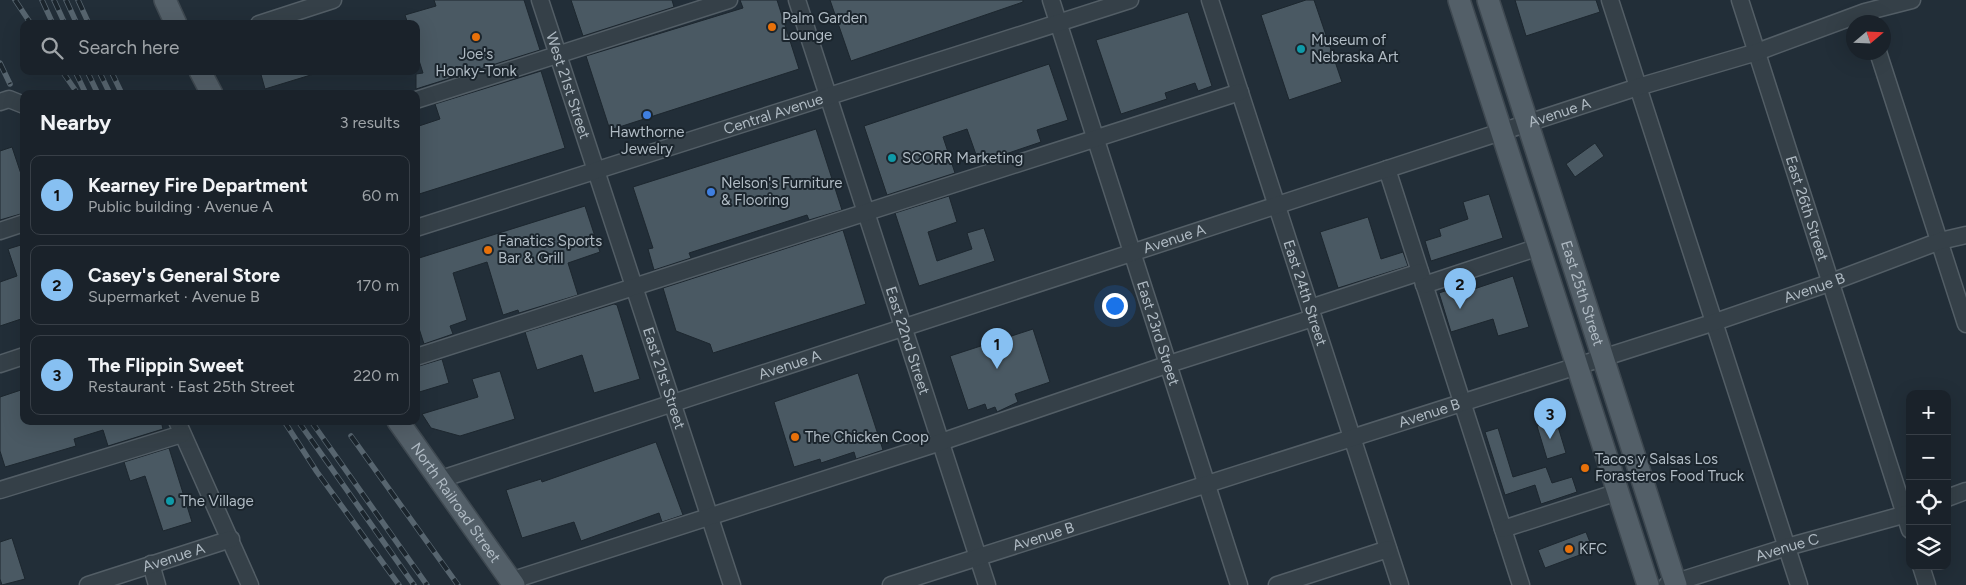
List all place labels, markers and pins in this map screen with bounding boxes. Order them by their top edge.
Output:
place label: Palm Garden Lounge [782,9,867,44]
marker: Palm Garden Lounge [766,21,778,33]
marker: Joe's Honky-Tonk [470,31,482,43]
place label: Museum of Nebraska Art [1311,31,1399,66]
marker: Museum of Nebraska Art [1295,43,1307,55]
place label: Joe's Honky-Tonk [435,45,517,80]
marker: Hawthorne Jewelry [641,109,653,121]
place label: Hawthorne Jewelry [610,123,684,158]
place label: SCORR Marketing [902,149,1023,167]
marker: SCORR Marketing [886,152,898,164]
place label: Nelson's Furniture & Flooring [721,174,842,209]
marker: Nelson's Furniture & Flooring [705,186,717,198]
place label: Fanatics Sports Bar & Grill [498,232,602,267]
marker: Fanatics Sports Bar & Grill [482,244,494,256]
pin: 2 [1444,268,1476,309]
pin: 1 [981,328,1013,369]
pin: 3 [1534,398,1566,439]
place label: The Chicken Coop [805,428,929,446]
marker: The Chicken Coop [789,431,801,443]
place label: Tacos y Salsas Los Forasteros Food Truck [1595,450,1745,485]
marker: Tacos y Salsas Los Forasteros Food Truck [1579,462,1591,474]
place label: The Village [180,492,254,510]
marker: The Village [164,495,176,507]
place label: KFC [1579,540,1607,558]
marker: KFC [1563,543,1575,555]

